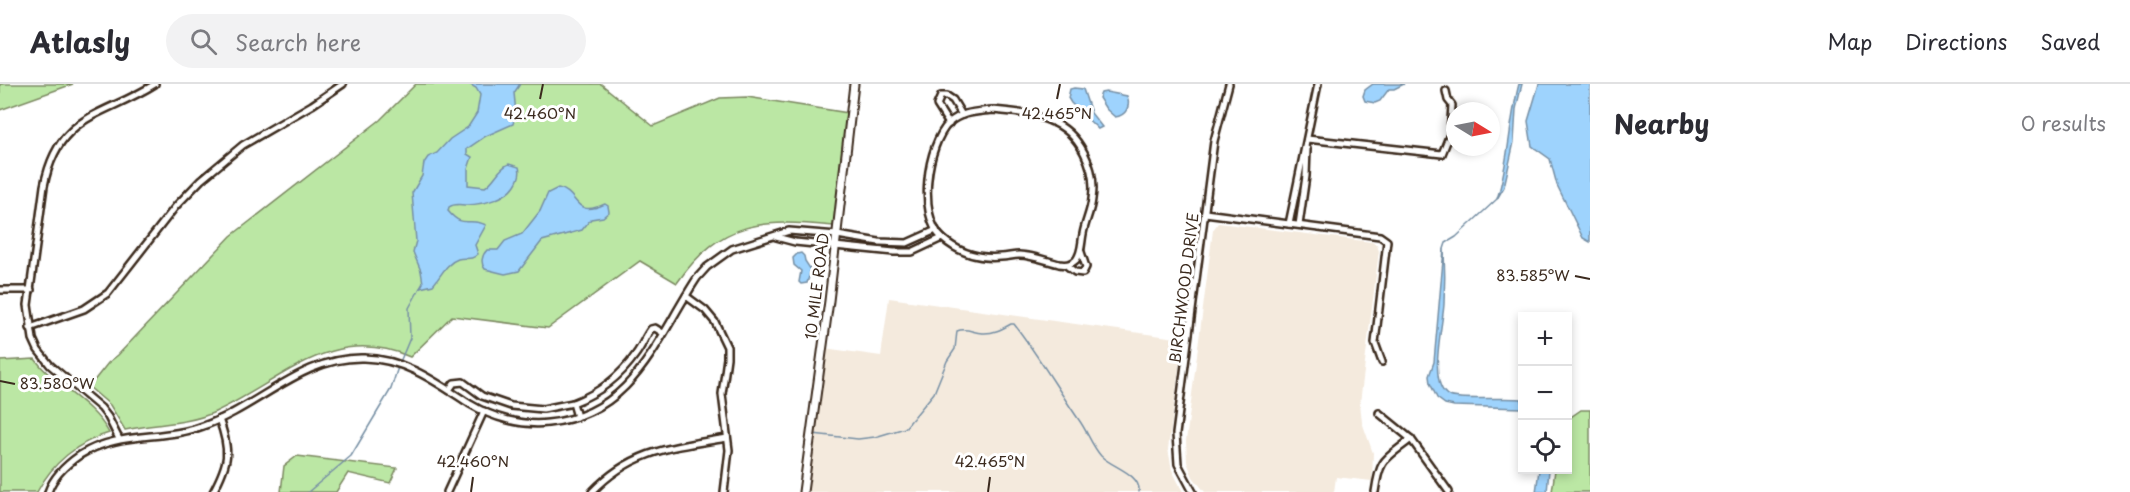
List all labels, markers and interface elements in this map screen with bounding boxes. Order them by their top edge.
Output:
search box [166,14,586,68]
text: Atlasly [30,20,130,63]
icon: search [187,25,220,58]
text: Search here [235,25,361,58]
text: Map [1827,25,1872,57]
text: Directions [1905,25,2007,57]
text: Saved [2040,25,2100,57]
text: 42.460°N [504,101,576,124]
text: 42.465°N [1022,101,1092,124]
north arrow [1446,102,1500,156]
text: Nearby [1614,104,1709,143]
text: 0 results [2021,108,2106,138]
street label: BIRCHWOOD DRIVE [1162,211,1204,365]
street label: 10 MILE ROAD [798,231,834,341]
text: 83.585°W [1496,263,1570,286]
map controls [1518,312,1572,474]
button: + [1518,312,1572,366]
button: − [1518,366,1572,420]
text: 83.580°W [20,371,95,394]
button: locate [1518,420,1572,474]
text: 42.460°N [437,449,509,472]
text: 42.465°N [955,449,1025,472]

